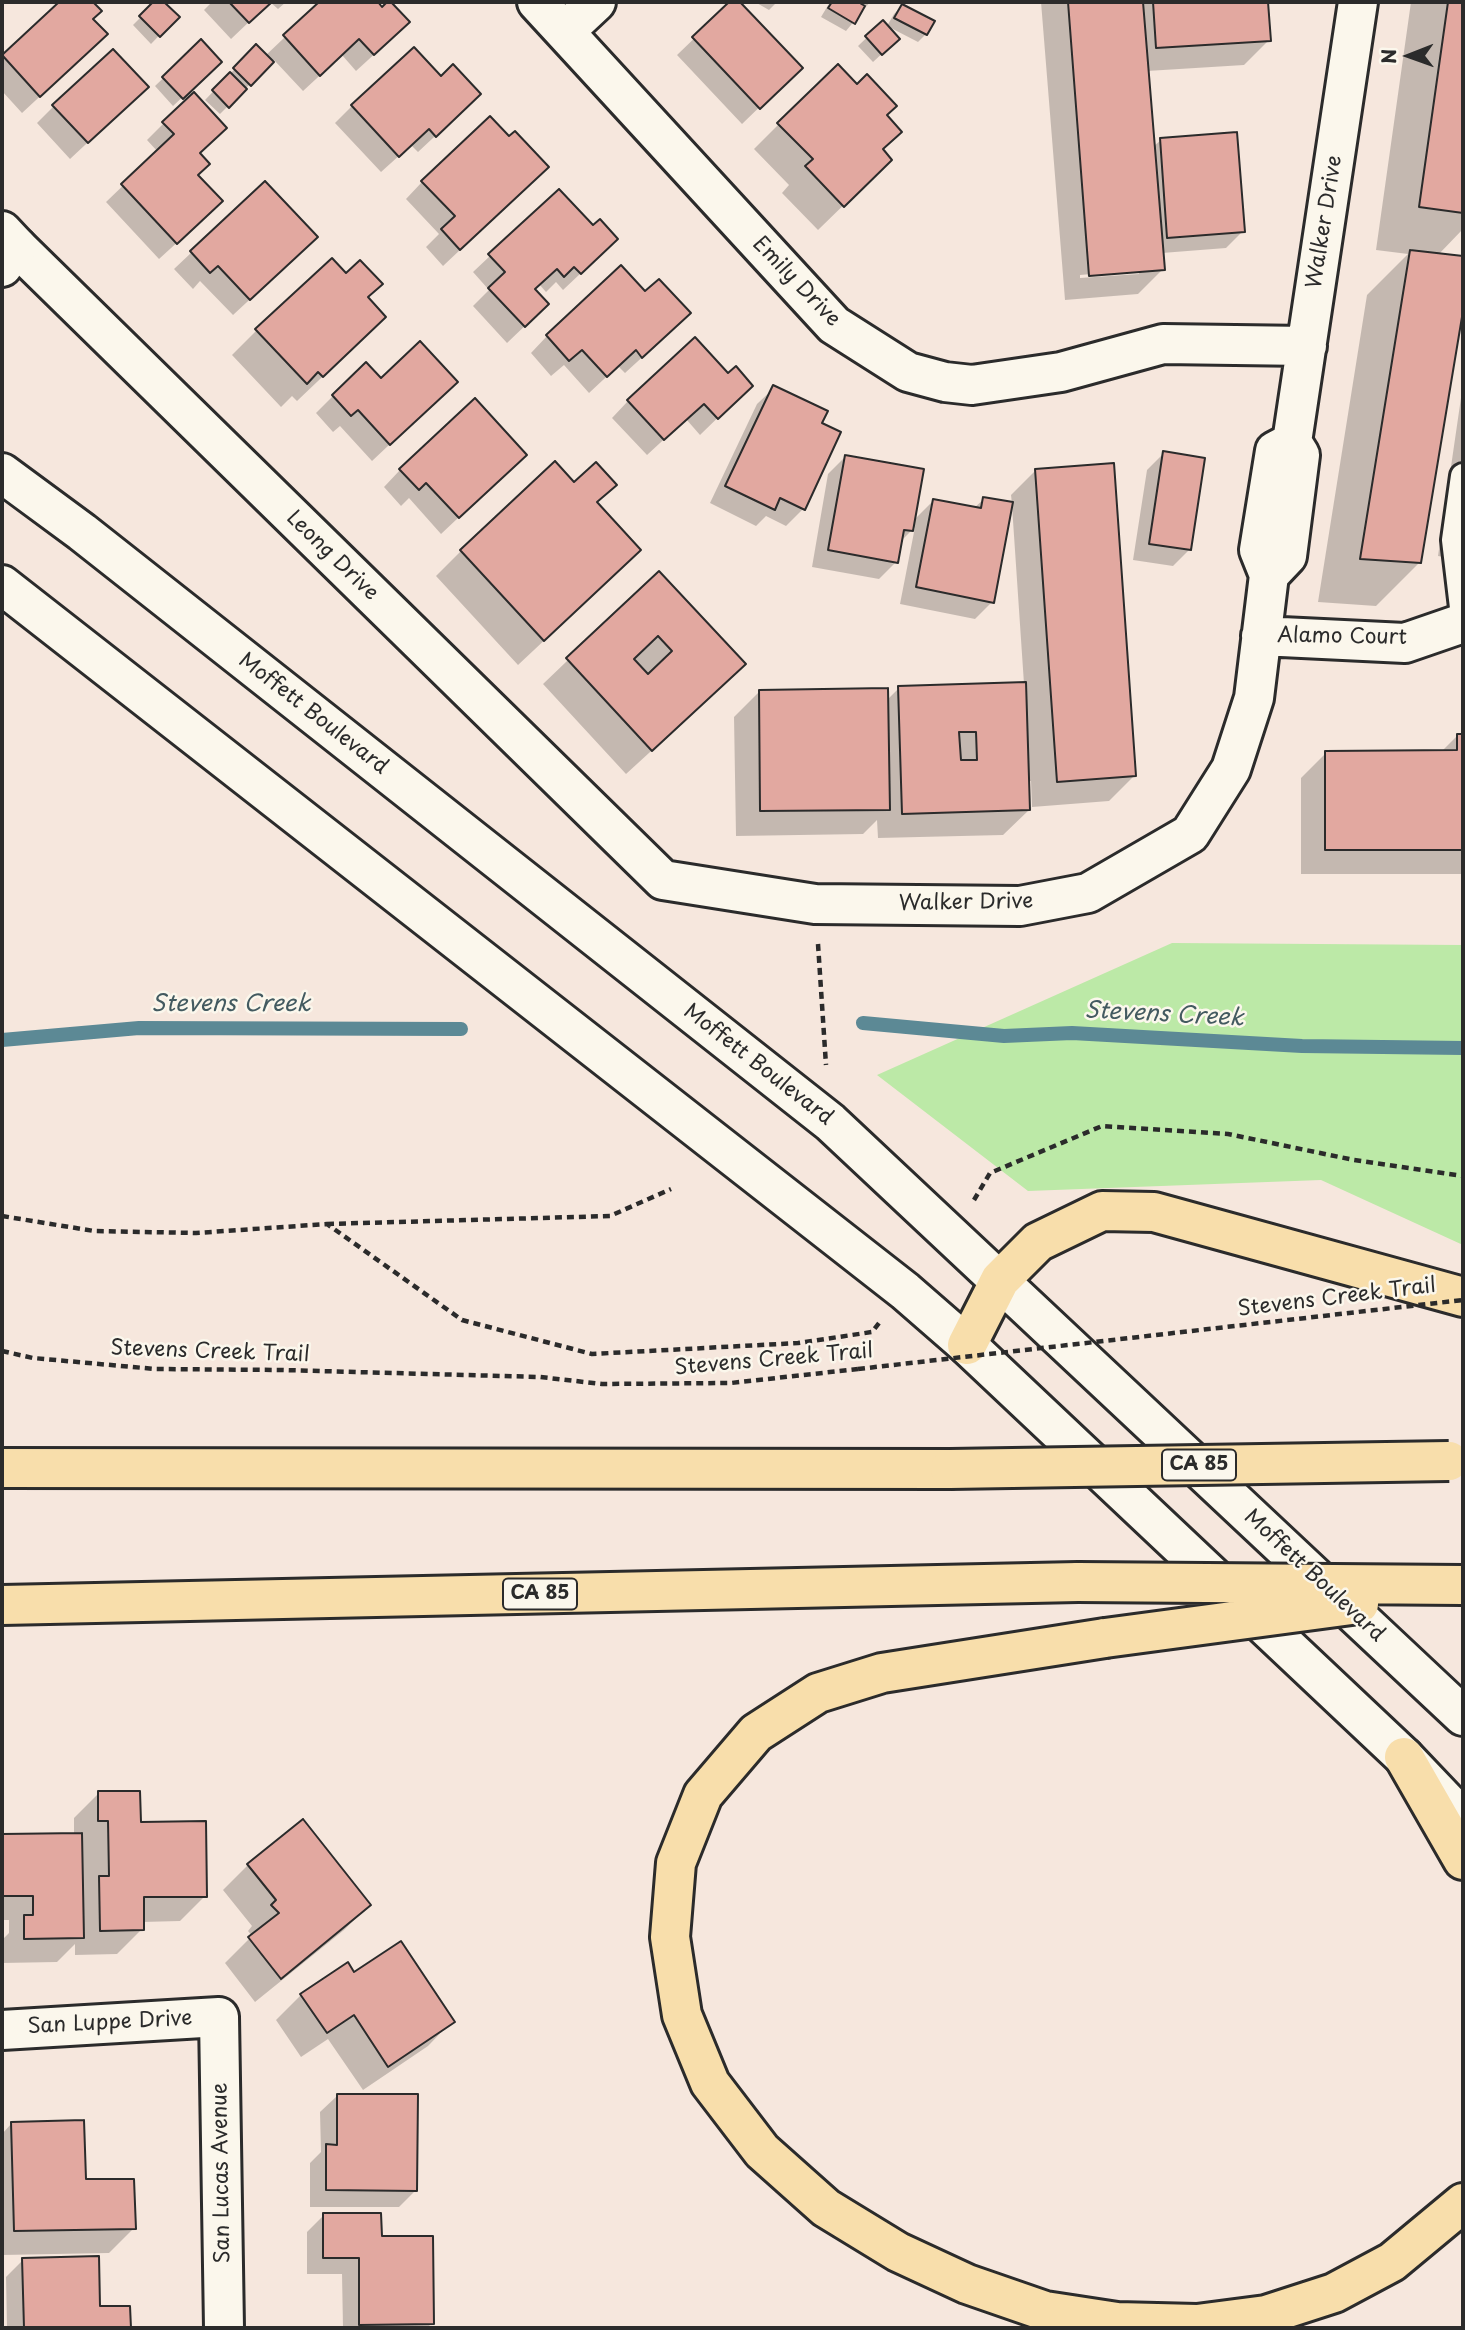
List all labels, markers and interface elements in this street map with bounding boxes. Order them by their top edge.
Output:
north arrow [1374,21,1444,91]
text: N [1374,49,1402,64]
street label: Walker Drive [1302,154,1348,290]
street label: Emily Drive [747,232,845,332]
street label: Leong Drive [281,506,383,606]
street label: Alamo Court [1277,623,1407,651]
street label: Moffett Boulevard [233,648,393,780]
street label: Walker Drive [899,889,1033,917]
water label: Stevens Creek [151,991,311,1019]
water label: Stevens Creek [1084,997,1244,1033]
street label: Moffett Boulevard [678,999,838,1131]
street label: Stevens Creek Trail [1237,1273,1437,1323]
street label: Stevens Creek Trail [110,1336,310,1368]
street label: Stevens Creek Trail [674,1339,874,1381]
road number: CA 85 [1162,1450,1236,1480]
street label: Moffett Boulevard [1239,1505,1389,1647]
road number: CA 85 [503,1578,577,1610]
street label: San Luppe Drive [27,2006,193,2040]
street label: San Lucas Avenue [208,2082,236,2264]

